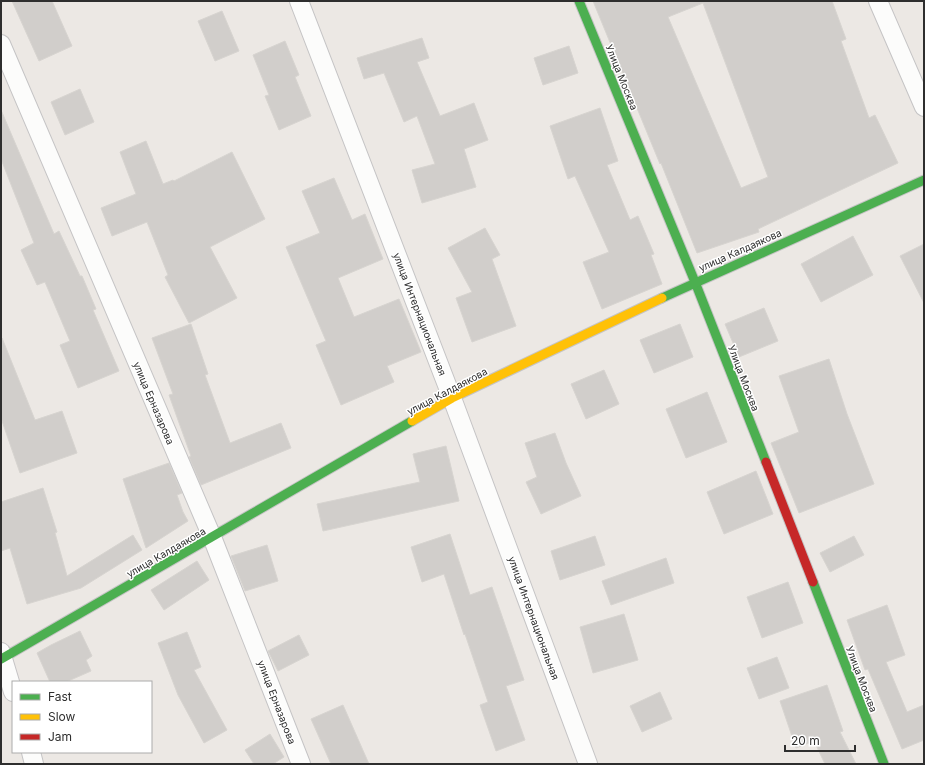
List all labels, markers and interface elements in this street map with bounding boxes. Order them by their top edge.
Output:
street label: Улица Москва [603,42,641,112]
street label: улица Калдаякова [697,226,783,274]
street label: улица Интернациональная [391,251,449,377]
street label: Улица Москва [726,343,762,413]
street label: улица Ерназарова [131,360,177,446]
street label: улица Калдаякова [405,365,489,417]
street label: улица Калдаякова [124,524,208,580]
street label: улица Интернациональная [506,555,562,681]
street label: Улица Москва [844,644,880,714]
street label: улица Ерназарова [255,658,299,746]
legend [12,681,152,753]
text: Fast [48,689,72,704]
text: Slow [48,709,76,724]
scale bar [785,727,855,753]
text: Jam [48,729,72,744]
text: 20 m [791,733,820,748]

